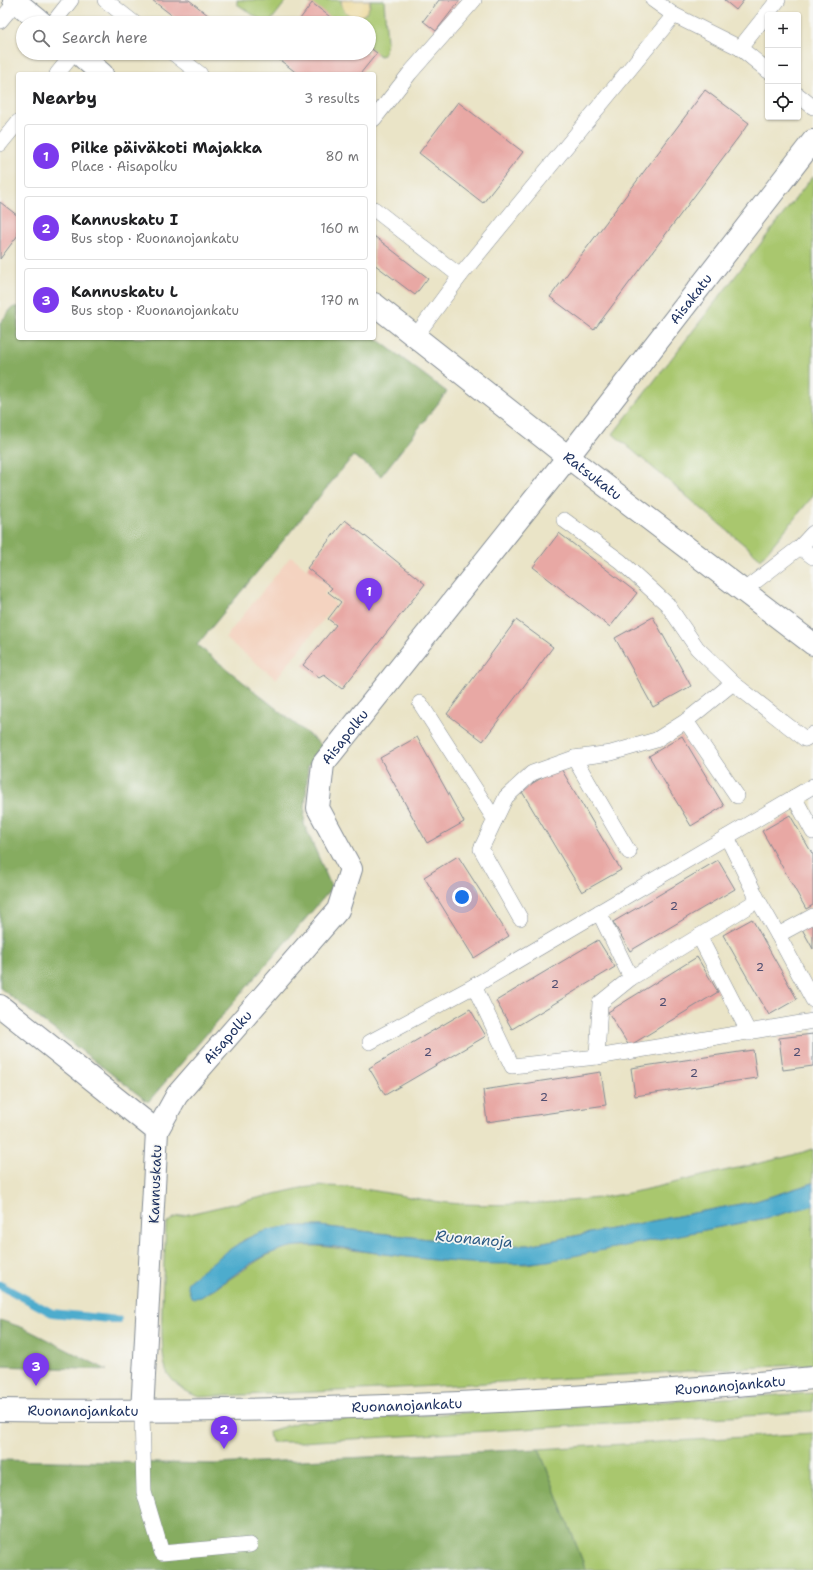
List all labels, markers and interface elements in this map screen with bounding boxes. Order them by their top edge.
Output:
map controls [765,12,801,120]
button: + [765,12,801,48]
search box [16,16,376,60]
icon: search [30,27,52,49]
text: Search here [62,28,148,48]
button: − [765,48,801,84]
button: locate [765,84,801,120]
text: Nearby [32,87,97,109]
text: 3 results [304,90,360,107]
text: Pilke päiväkoti Majakka [71,138,262,158]
text: 1 [43,148,49,165]
text: 80 m [325,148,359,165]
text: Place · Aisapolku [71,158,177,175]
text: Kannuskatu I [71,210,178,230]
text: 2 [41,220,51,237]
text: 160 m [321,220,359,237]
text: Bus stop · Ruonanojankatu [71,230,239,247]
street label: Aisakatu [665,270,716,328]
text: Kannuskatu L [71,282,178,302]
text: 3 [41,292,51,309]
text: 170 m [321,292,359,309]
text: Bus stop · Ruonanojankatu [71,302,239,319]
street label: Ratsukatu [560,448,625,504]
pin: 1 [356,578,382,611]
street label: Aisapolku [317,705,372,768]
your location [452,887,472,907]
house number: 2 [670,898,678,914]
house number: 2 [756,959,764,975]
house number: 2 [551,976,559,992]
house number: 2 [659,994,667,1010]
street label: Aisapolku [199,1006,256,1068]
house number: 2 [424,1044,432,1060]
house number: 2 [793,1044,801,1060]
house number: 2 [690,1065,698,1081]
house number: 2 [540,1089,548,1105]
street label: Kannuskatu [145,1144,165,1224]
water label: Ruonanoja [434,1226,514,1252]
pin: 3 [23,1353,49,1386]
street label: Ruonanojankatu [674,1372,786,1399]
street label: Ruonanojankatu [351,1394,463,1416]
street label: Ruonanojankatu [27,1401,138,1420]
pin: 2 [211,1416,237,1449]

